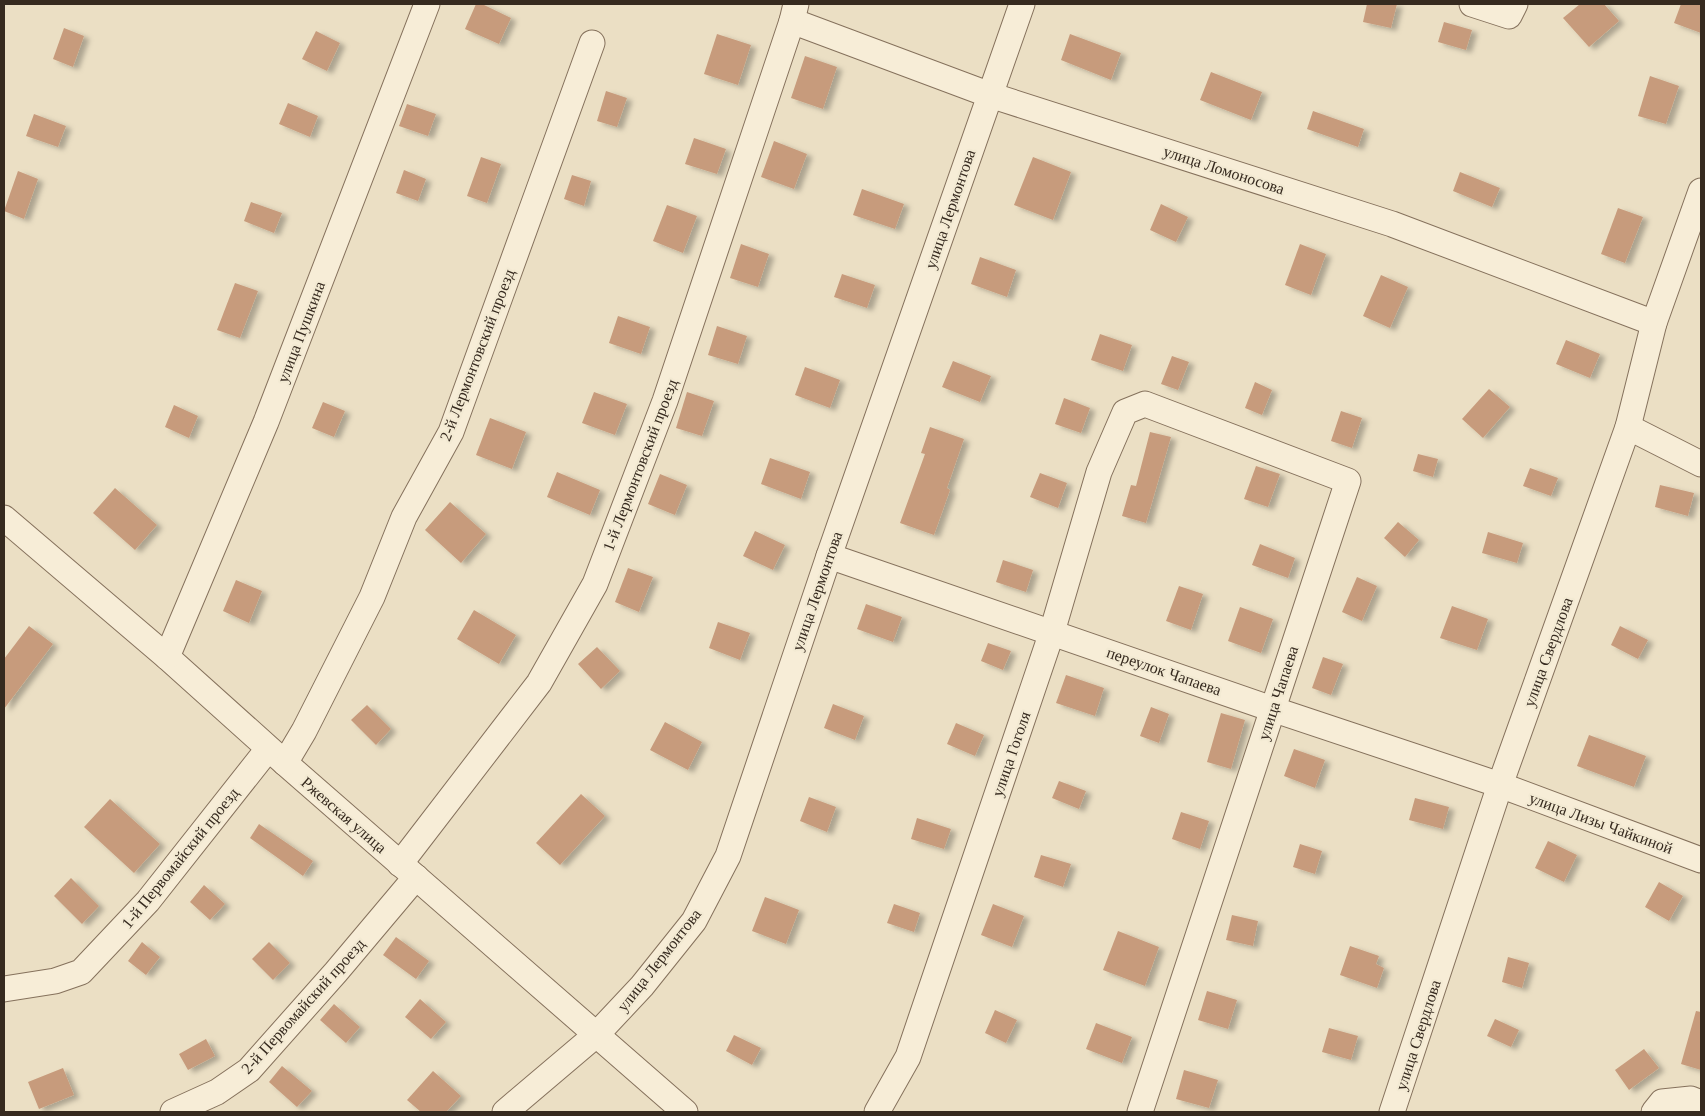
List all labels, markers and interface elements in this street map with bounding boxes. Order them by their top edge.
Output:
street label: улица Ломоносова [1161,142,1287,199]
street label: улица Лермонтова [922,147,979,271]
street label: 2-й Лермонтовский проезд [436,267,519,444]
street label: улица Пушкина [274,279,329,386]
street label: 1-й Лермонтовский проезд [599,377,682,554]
street label: улица Лермонтова [789,529,846,653]
street label: улица Свердлова [1520,595,1577,709]
street label: переулок Чапаева [1104,643,1223,700]
street label: улица Чапаева [1255,644,1302,743]
street label: улица Гоголя [989,709,1035,799]
street label: Ржевская улица [297,774,390,857]
street label: 1-й Первомайский проезд [118,784,243,932]
street label: улица Лизы Чайкиной [1527,789,1676,858]
street label: улица Лермонтова [614,906,705,1015]
street label: 2-й Первомайский проезд [238,935,369,1078]
street label: улица Свердлова [1392,978,1445,1093]

